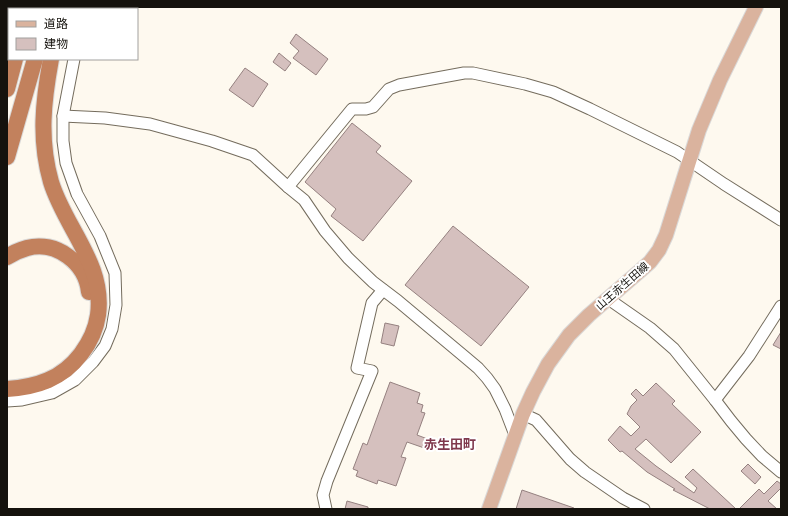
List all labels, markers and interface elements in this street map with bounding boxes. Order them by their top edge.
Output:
legend [8,8,138,60]
text: 道路 [44,16,68,31]
text: 建物 [44,36,68,51]
street label: 山王赤生田線 [593,259,651,313]
district label: 赤生田町 [424,436,476,453]

